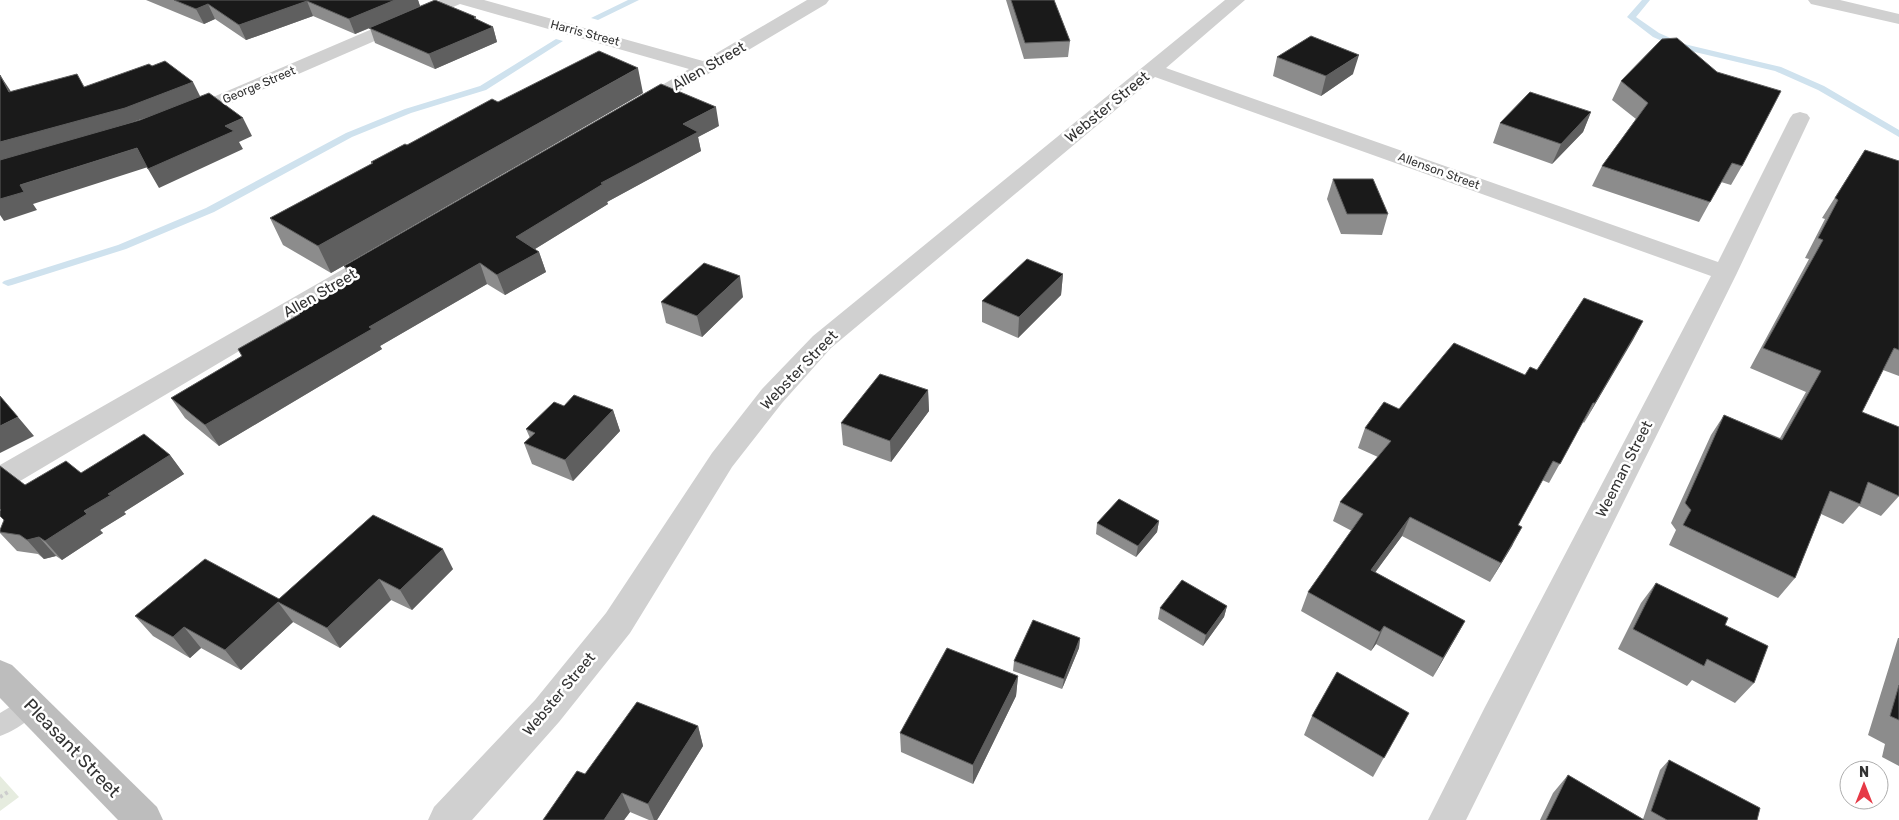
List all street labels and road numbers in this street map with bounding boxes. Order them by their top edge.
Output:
street label: Harris Street [549,17,621,49]
street label: Allen Street [669,38,749,94]
street label: George Street [220,63,298,107]
street label: Webster Street [1061,67,1153,147]
street label: Allenson Street [1396,150,1482,192]
street label: Allen Street [280,265,360,321]
street label: Webster Street [757,326,841,413]
street label: Weeman Street [1592,417,1656,520]
street label: Webster Street [519,649,599,739]
street label: Pleasant Street [19,694,125,802]

